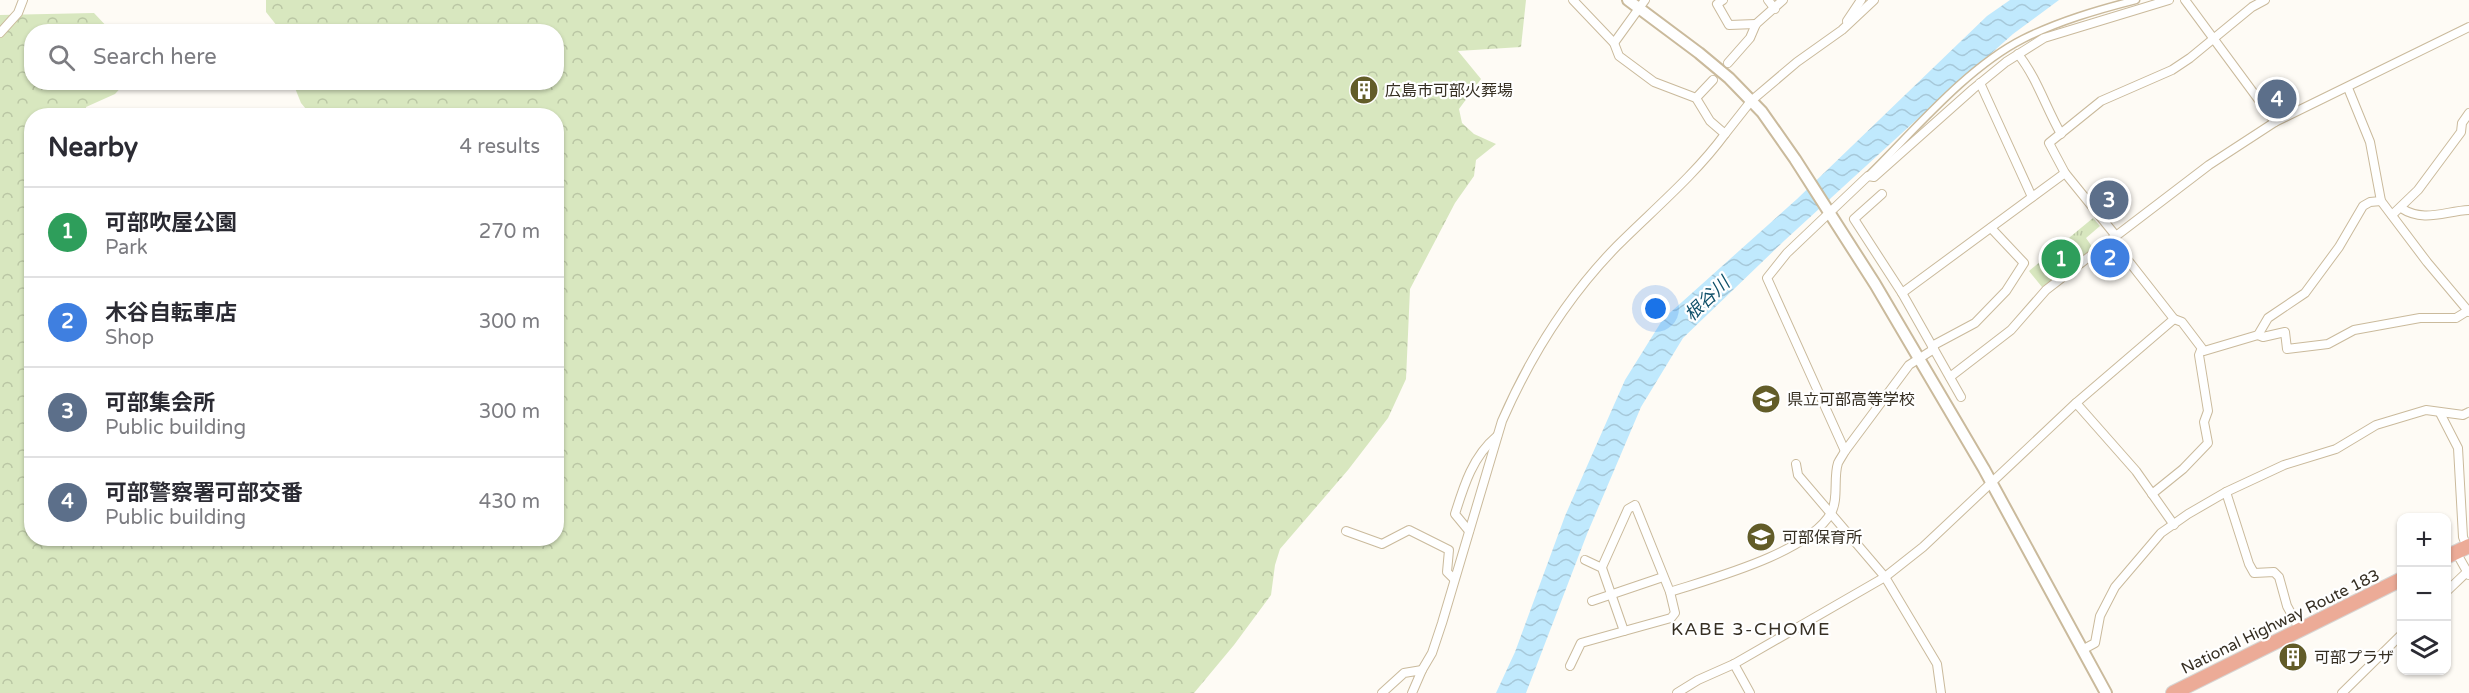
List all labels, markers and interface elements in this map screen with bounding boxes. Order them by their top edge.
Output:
search box [24,24,564,90]
icon: search [45,41,78,74]
text: Search here [93,44,217,70]
building icon: 広島市可部火葬場 [1348,74,1380,106]
pin: 4 [2258,76,2296,122]
place label: 広島市可部火葬場 [1385,81,1513,101]
text: Nearby [48,132,138,163]
text: 4 results [460,135,540,159]
pin: 3 [2090,178,2128,222]
text: 可部吹屋公園 [105,210,237,236]
text: 1 [61,220,74,244]
text: 270 m [479,220,540,244]
text: Park [105,236,148,260]
pin: 1 [2042,236,2080,282]
pin: 2 [2090,236,2130,280]
water label: 根谷川 [1680,271,1736,326]
your location [1641,294,1670,323]
text: 木谷自転車店 [105,300,237,326]
text: 2 [61,310,74,334]
text: 300 m [479,310,540,334]
text: Shop [105,326,154,350]
school or university icon: 県立可部高等学校 [1750,383,1782,415]
text: 可部集会所 [105,390,215,416]
place label: 県立可部高等学校 [1787,390,1915,410]
text: 3 [61,400,74,424]
text: 300 m [479,400,540,424]
text: Public building [105,416,246,440]
text: 可部警察署可部交番 [105,480,303,506]
text: 4 [61,490,74,514]
text: 430 m [479,490,540,514]
text: Public building [105,506,246,530]
map controls [2397,513,2451,675]
button: + [2397,513,2451,567]
school or university icon: 可部保育所 [1745,521,1777,553]
place label: 可部保育所 [1782,528,1862,548]
street label: National Highway Route 183 [2178,565,2383,679]
button: − [2397,567,2451,621]
district label: KABE 3-CHOME [1671,618,1831,640]
button: layers [2397,621,2451,675]
building icon: 可部プラザ [2277,641,2309,673]
place label: 可部プラザ [2314,648,2394,668]

